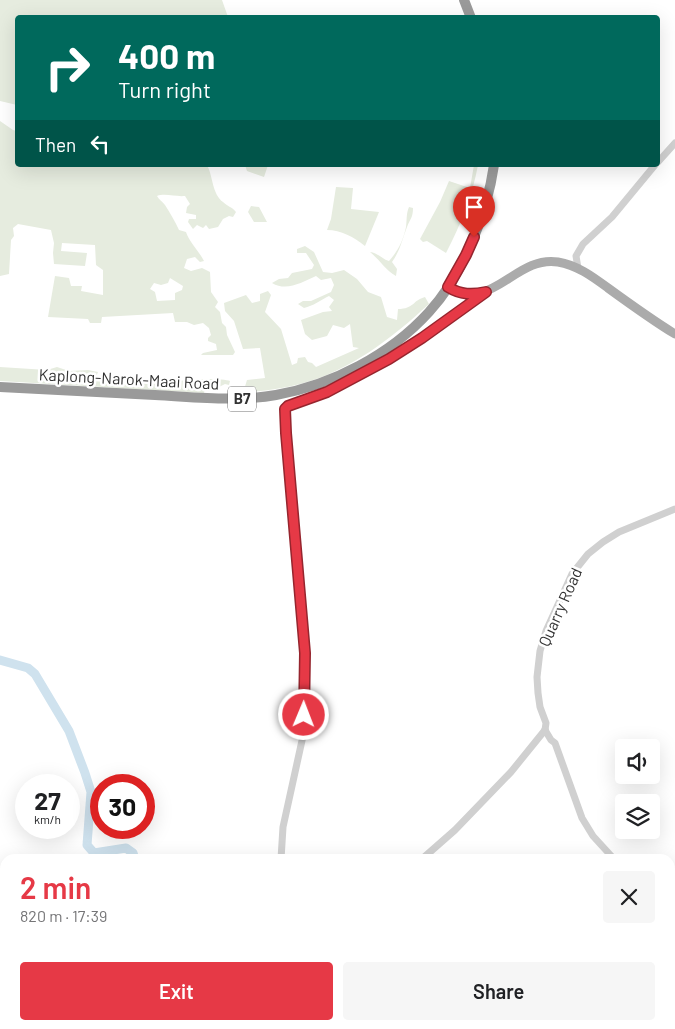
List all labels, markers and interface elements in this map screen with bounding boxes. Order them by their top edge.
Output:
text: 400 m [118,34,215,76]
icon: right [35,35,100,100]
text: Turn right [118,76,211,102]
icon: left [86,130,114,158]
text: Then [35,133,76,156]
pin [453,186,495,237]
icon: arrive [460,193,488,221]
street label: Kaplong-Narok-Maai Road [38,364,220,393]
road number: B7 [228,386,256,412]
street label: Quarry Road [534,565,585,649]
position arrow [277,688,329,740]
map controls [615,739,660,839]
button: sound [615,739,660,784]
speed limit sign: 30 [90,774,155,839]
text: 27 [34,785,61,815]
button: layers [615,794,660,839]
text: km/h [34,812,61,826]
text: 2 min [20,869,91,905]
button: close [603,871,655,923]
text: 820 m · 17:39 [20,906,107,925]
button: Exit [20,962,333,1020]
button: Share [343,962,655,1020]

